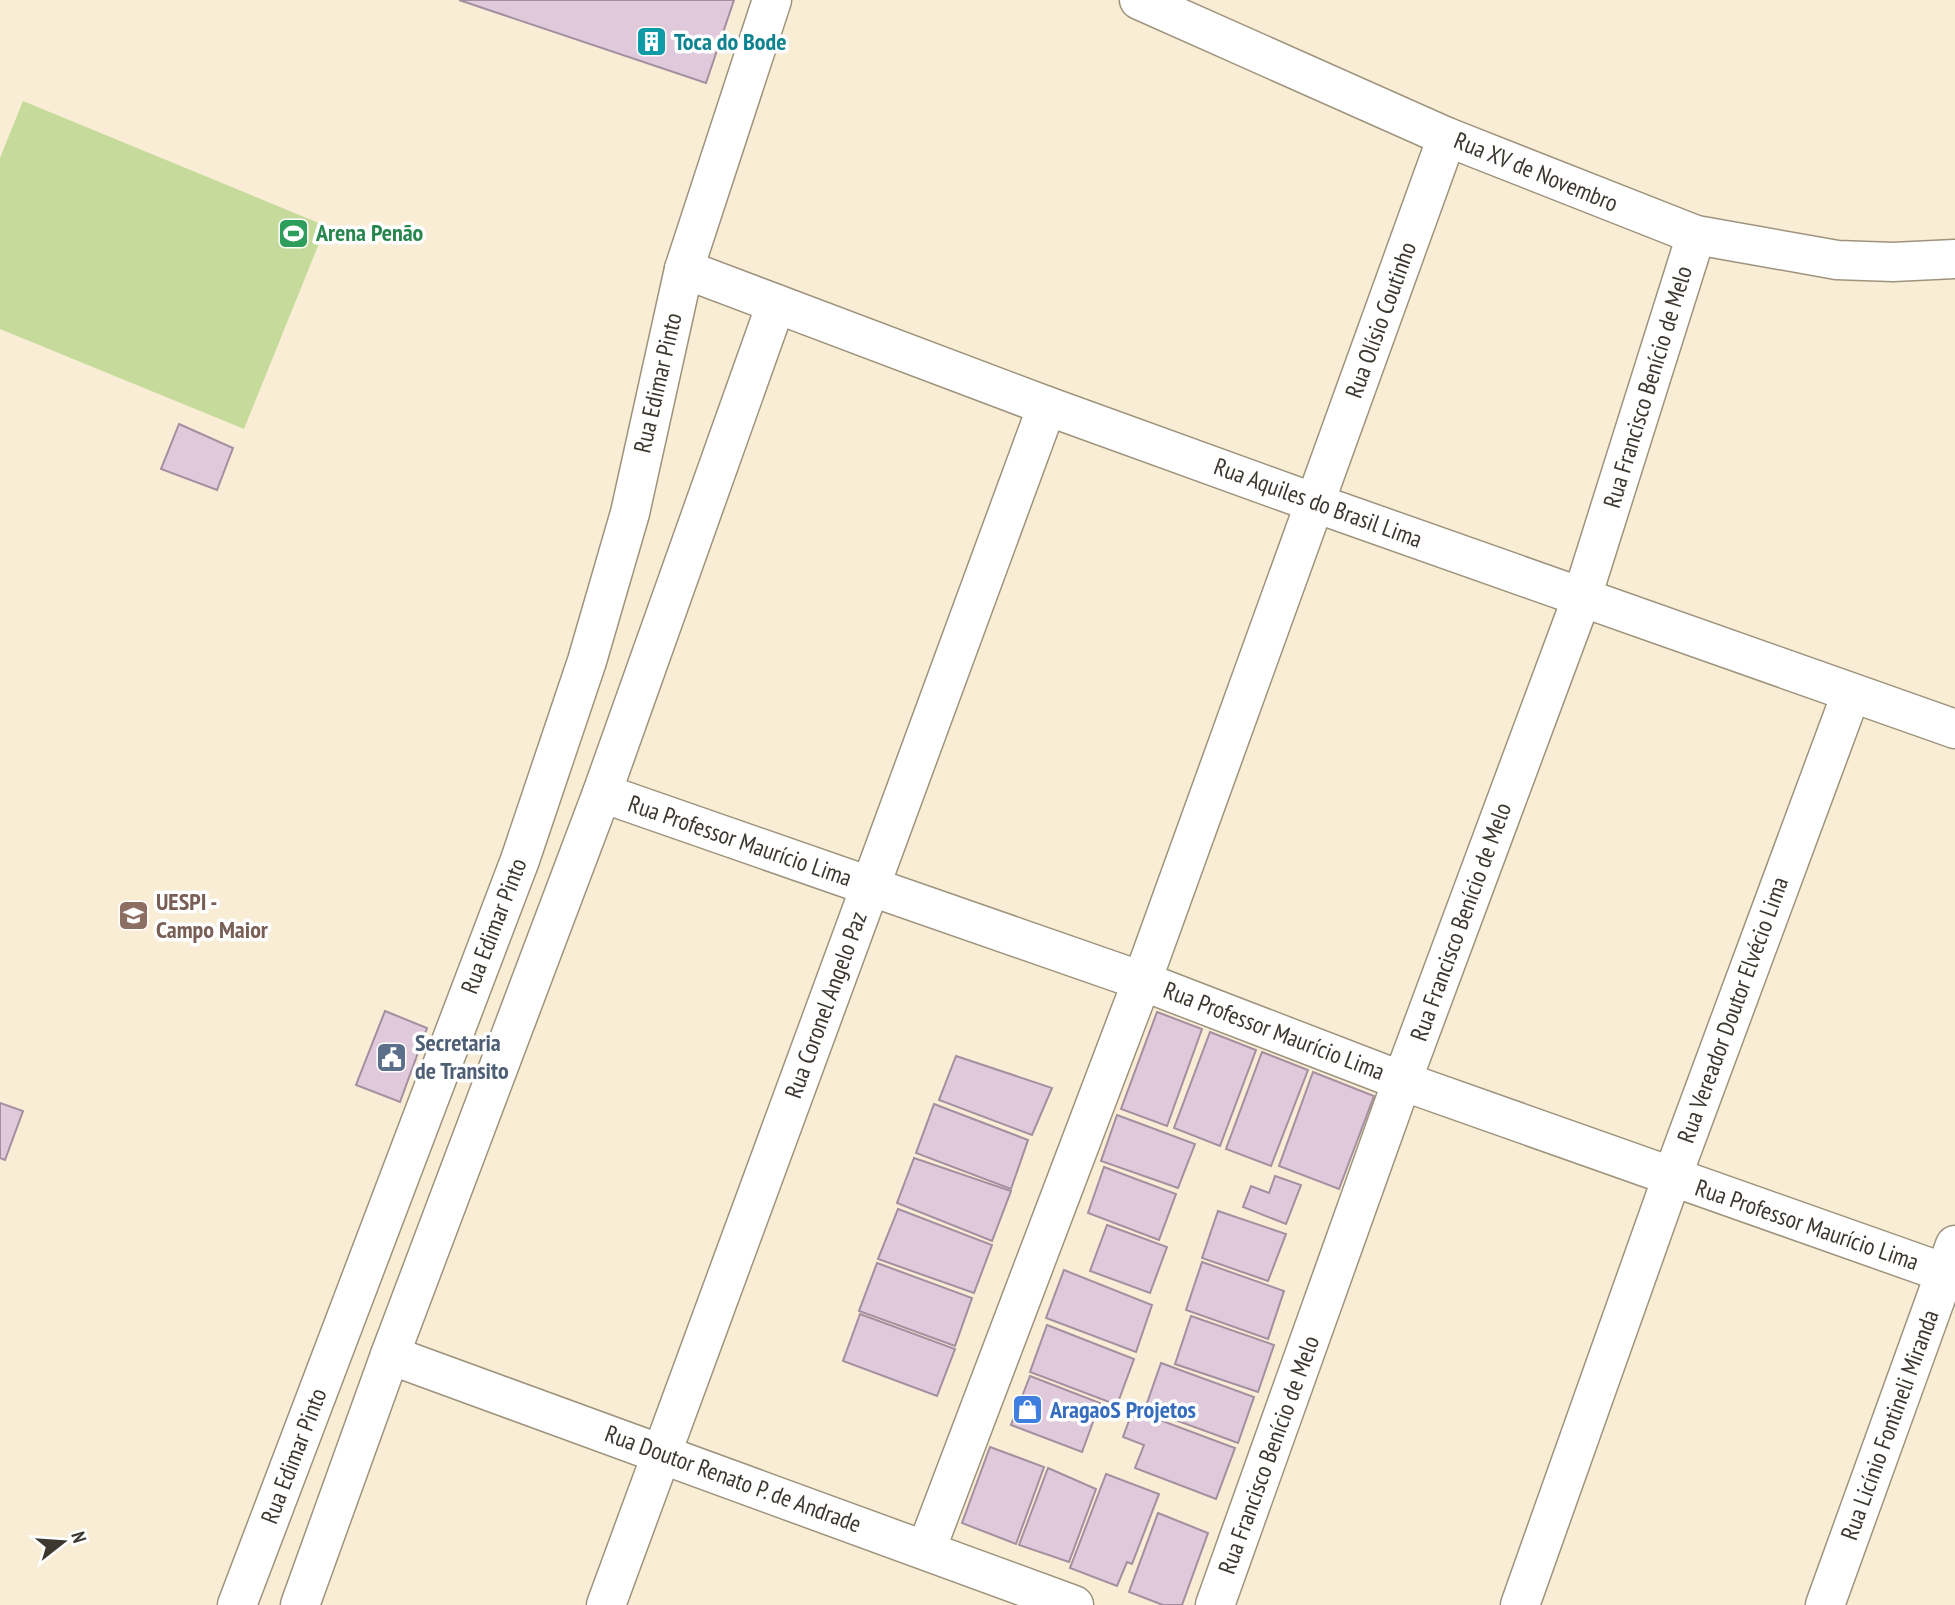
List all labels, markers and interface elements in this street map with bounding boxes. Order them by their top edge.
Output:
building icon: Toca do Bode [634,25,668,59]
place label: Toca do Bode [674,26,786,57]
street label: Rua XV de Novembro [1450,125,1623,219]
sports icon: Arena Penão [276,216,310,250]
place label: Arena Penão [315,217,424,248]
street label: Rua Olísio Coutinho [1338,238,1423,402]
street label: Rua Francisco Benício de Melo [1596,262,1699,512]
street label: Rua Edimar Pinto [626,310,689,456]
street label: Rua Aquiles do Brasil Lima [1210,450,1427,555]
street label: Rua Professor Maurício Lima [624,788,856,893]
street label: Rua Francisco Benício de Melo [1403,798,1518,1045]
street label: Rua Edimar Pinto [453,854,534,998]
street label: Rua Vereador Doutor Elvécio Lima [1670,873,1795,1147]
place label: UESPI - Campo Maior [156,886,269,945]
school or university icon: UESPI - Campo Maior [116,899,150,933]
street label: Rua Coronel Angelo Paz [777,907,874,1102]
street label: Rua Professor Maurício Lima [1159,974,1389,1087]
place label: Secretaria de Transito [415,1027,509,1086]
public building icon: Secretaria de Transito [375,1040,409,1074]
street label: Rua Professor Maurício Lima [1691,1172,1923,1277]
street label: Rua Licínio Fontineli Miranda [1833,1305,1946,1544]
street label: Rua Francisco Benício de Melo [1211,1331,1326,1578]
street label: Rua Edimar Pinto [253,1384,334,1528]
shop icon: AragaoS Projetos [1010,1393,1044,1427]
place label: AragaoS Projetos [1049,1394,1196,1425]
street label: Rua Doutor Renato P. de Andrade [601,1418,866,1539]
north arrow [28,1507,98,1577]
text: N [66,1529,92,1545]

